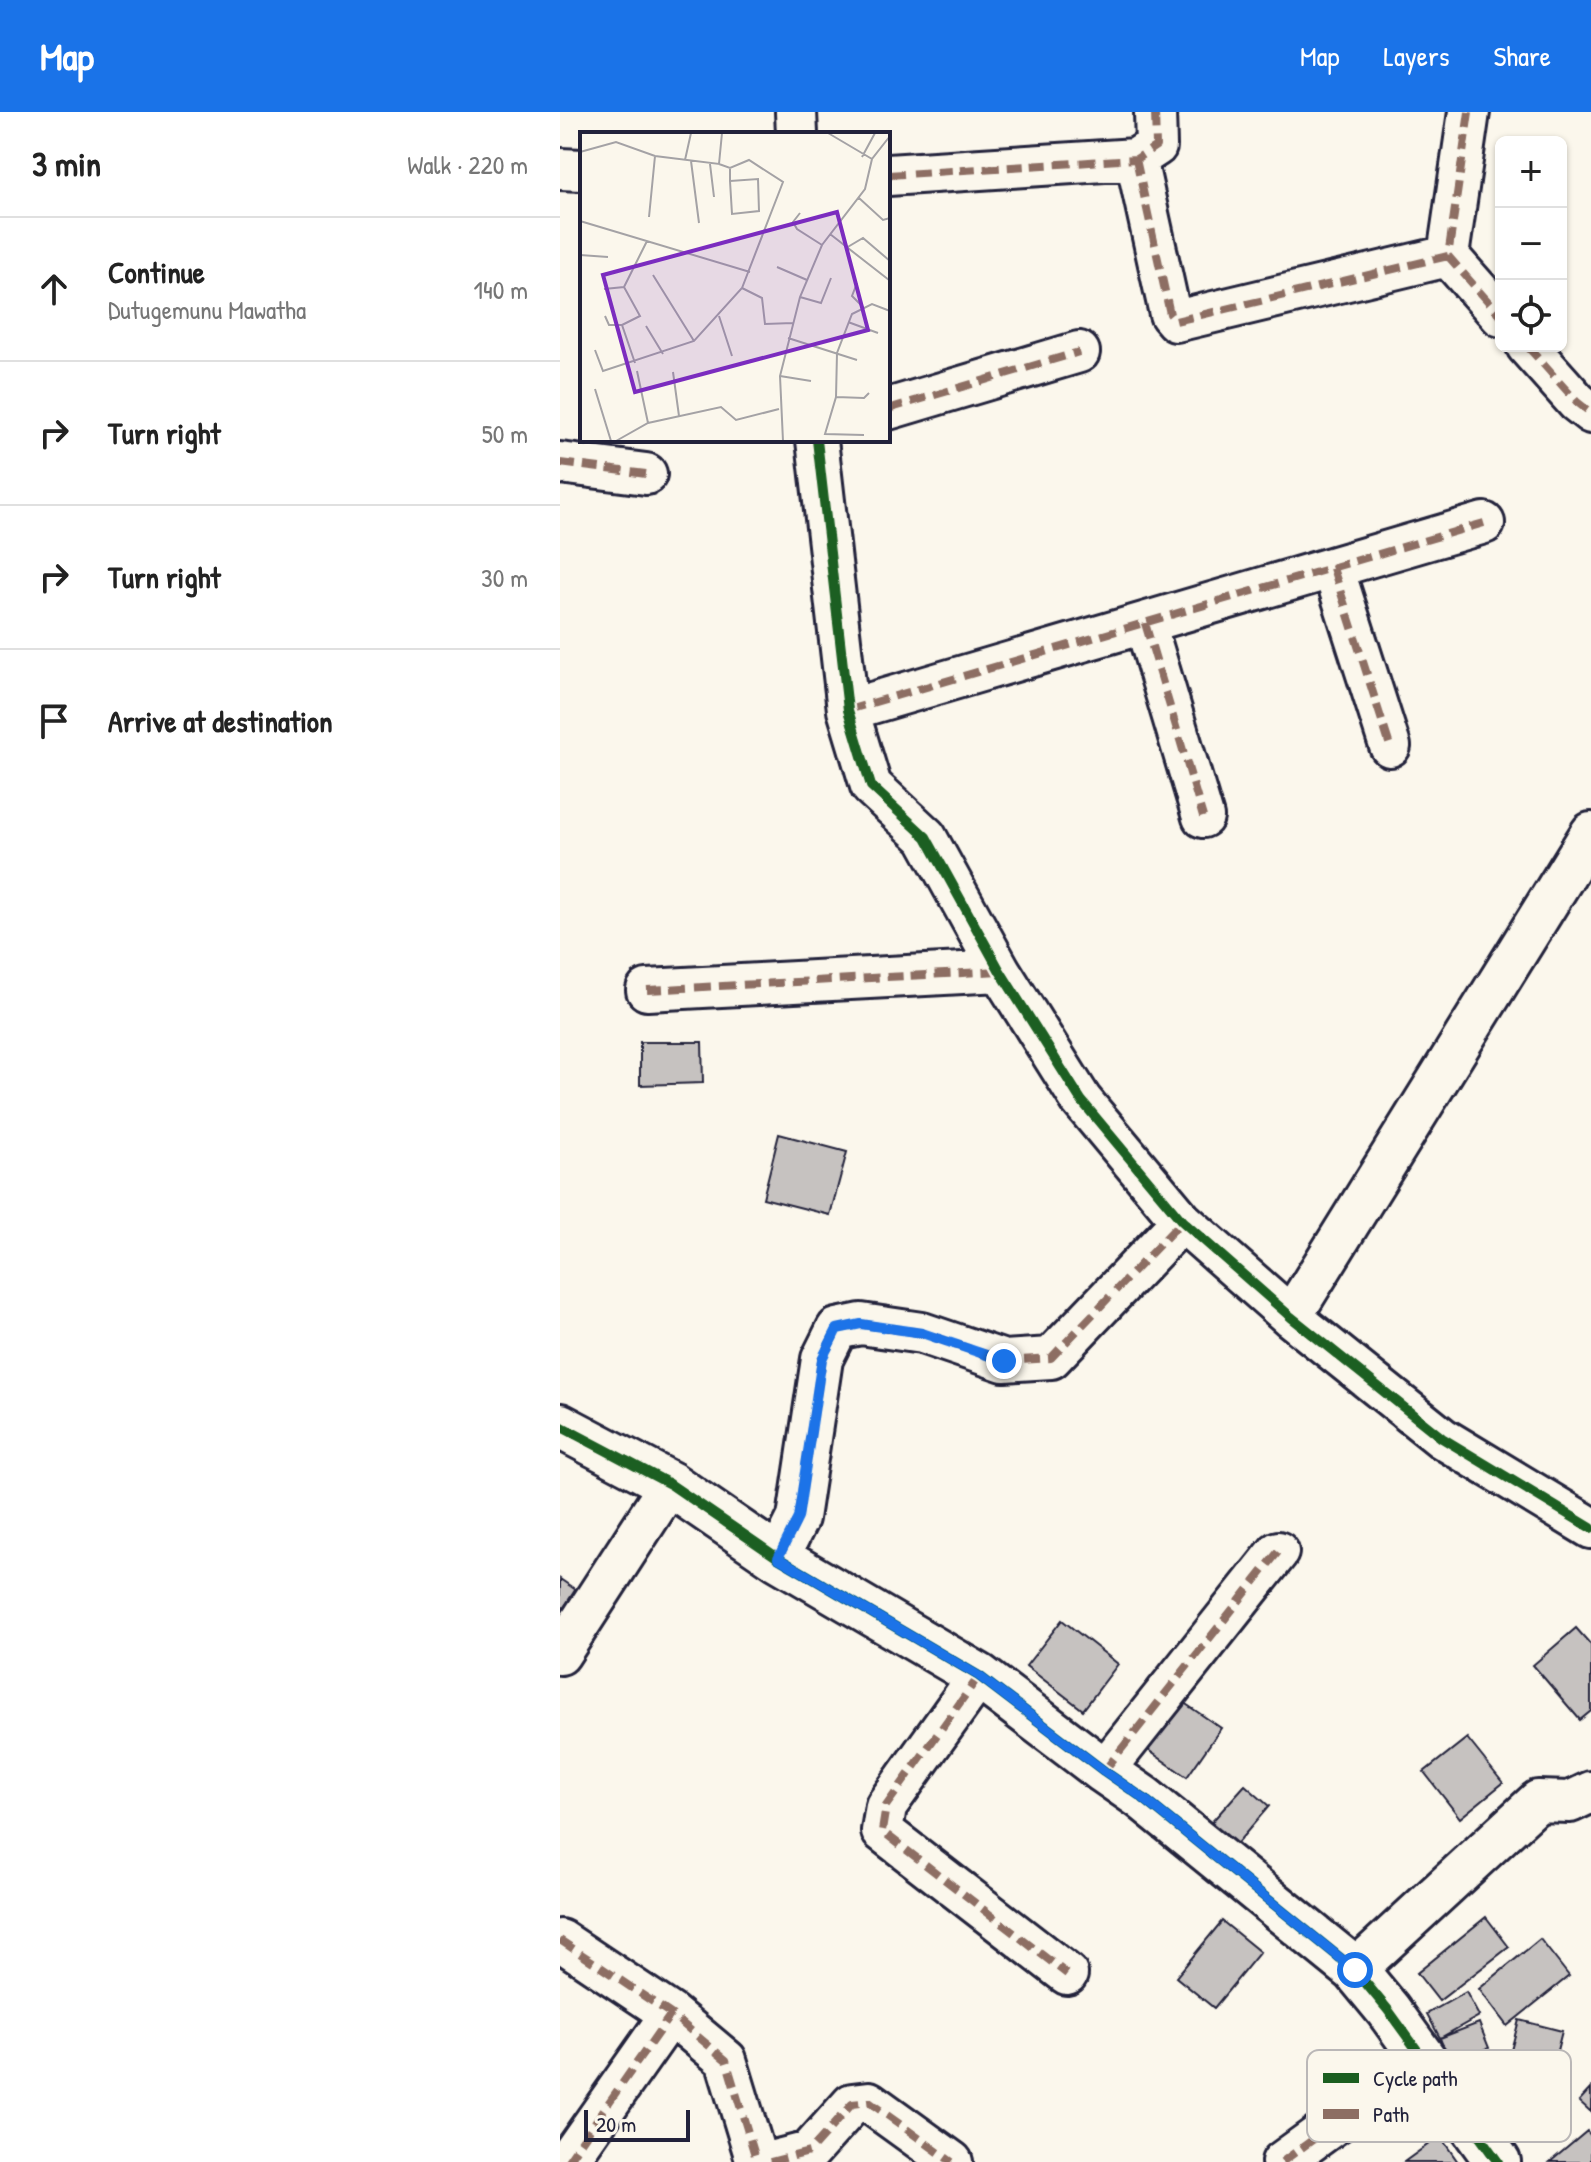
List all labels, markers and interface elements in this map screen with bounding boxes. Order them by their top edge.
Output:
text: Map [40,30,94,82]
text: Map [1300,37,1340,75]
text: Layers [1384,37,1449,75]
text: Share [1493,37,1551,75]
inset map [580,132,890,442]
map controls [1495,136,1567,352]
button: + [1495,136,1567,208]
text: 3 min [32,141,101,187]
text: Walk · 220 m [407,147,528,182]
button: − [1495,208,1567,280]
text: Continue [108,252,205,292]
icon: ahead [32,267,76,311]
text: 140 m [474,272,528,307]
button: locate [1495,280,1567,352]
text: Dutugemunu Mawatha [108,292,306,327]
icon: right [32,411,76,455]
text: Turn right [108,413,221,453]
text: 50 m [482,416,528,451]
icon: right [32,555,76,599]
text: Turn right [108,557,221,597]
text: 30 m [481,560,528,595]
icon: arrive [32,699,76,743]
text: Arrive at destination [108,701,333,741]
route end [986,1343,1022,1379]
route start [1337,1952,1373,1988]
legend [1307,2050,1571,2142]
text: Cycle path [1373,2063,1457,2093]
text: Path [1373,2099,1409,2129]
scale bar [584,2106,690,2142]
text: 20 m [596,2109,636,2139]

